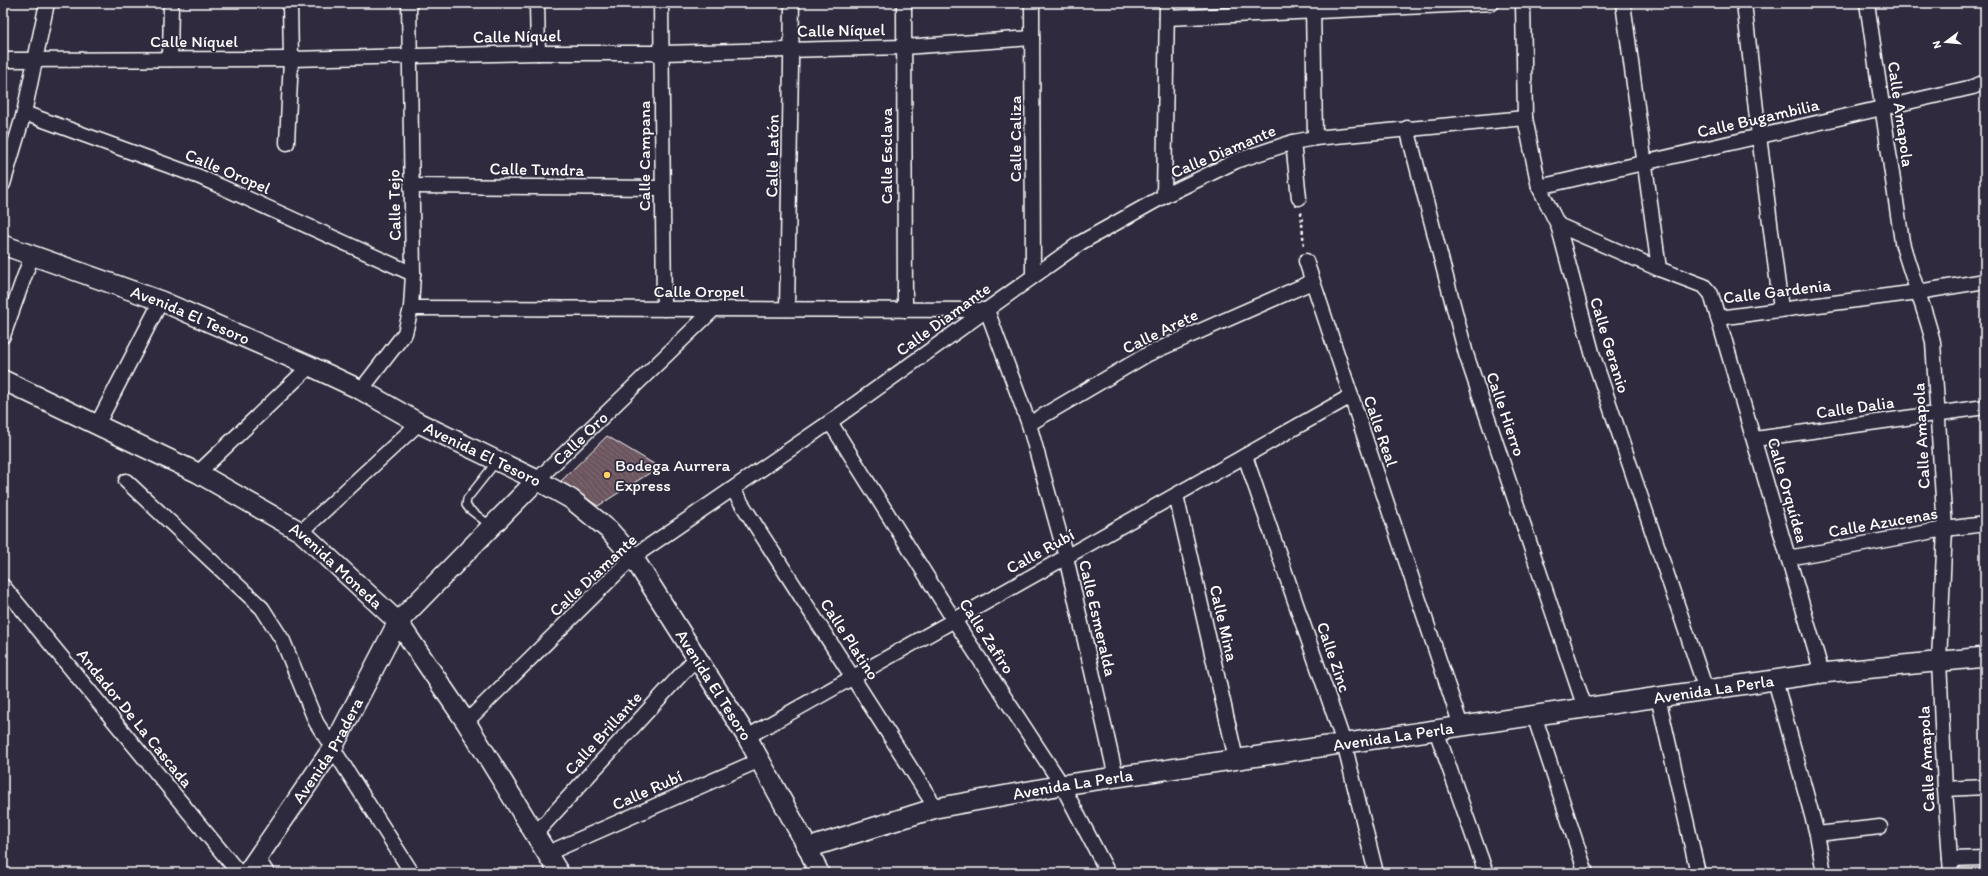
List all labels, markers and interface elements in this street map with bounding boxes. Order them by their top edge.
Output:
street label: Calle Níquel [797,19,885,41]
north arrow [1926,22,1966,62]
street label: Calle Níquel [473,25,561,47]
street label: Calle Níquel [150,31,238,51]
text: N [1930,39,1944,50]
street label: Calle Amapola [1884,60,1918,168]
street label: Calle Bugambilia [1695,94,1821,142]
street label: Calle Caliza [1005,96,1025,182]
street label: Calle Campana [634,101,654,211]
street label: Calle Esclava [876,108,896,204]
street label: Calle Latón [761,114,783,198]
street label: Calle Diamante [1168,120,1278,182]
street label: Calle Oropel [182,144,274,198]
street label: Calle Tundra [490,158,585,180]
street label: Calle Tejo [383,169,405,241]
street label: Calle Gardenia [1722,274,1832,308]
street label: Calle Diamante [892,278,994,360]
street label: Avenida El Tesoro [128,281,253,349]
street label: Calle Oropel [654,281,745,301]
street label: Calle Geranio [1586,295,1634,395]
street label: Calle Arete [1119,304,1201,358]
street label: Calle Hierro [1482,369,1530,459]
street label: Calle Amapola [1908,382,1934,490]
street label: Calle Dalia [1815,392,1895,422]
street label: Calle Real [1360,393,1403,469]
street label: Calle Oro [548,407,612,469]
street label: Avenida El Tesoro [421,417,544,491]
street label: Calle Orquídea [1763,435,1813,545]
place label: Bodega Aurrera Express [615,455,731,495]
marker: Bodega Aurrera Express [602,470,612,480]
street label: Calle Azucenas [1827,503,1939,541]
street label: Avenida Moneda [286,518,387,613]
street label: Calle Rubí [1003,524,1078,578]
street label: Calle Diamante [545,529,641,621]
street label: Calle Esmeralda [1075,558,1121,678]
street label: Calle Mina [1206,583,1243,663]
street label: Calle Zafiro [955,594,1019,678]
street label: Calle Platino [816,595,884,683]
street label: Calle Zinc [1313,619,1355,695]
street label: Avenida El Tesoro [672,626,757,744]
street label: Andador De La Cascada [73,644,197,792]
street label: Avenida La Perla [1652,670,1775,708]
street label: Calle Brillante [560,687,646,779]
street label: Avenida Pradera [288,694,367,807]
street label: Calle Amapola [1913,705,1939,813]
street label: Avenida La Perla [1332,717,1455,755]
street label: Calle Rubí [609,765,686,814]
street label: Avenida La Perla [1011,765,1134,804]

